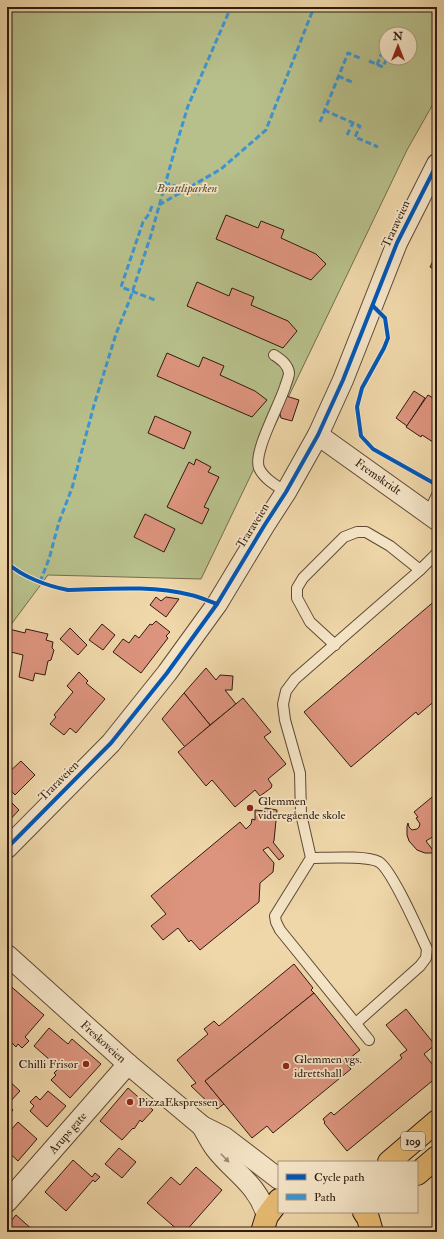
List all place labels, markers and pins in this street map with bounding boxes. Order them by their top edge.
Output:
place label: Glemmen videregående skole [257,794,346,823]
marker: Glemmen videregående skole [245,803,255,813]
place label: Glemmen vgs. idrettshall [294,1052,362,1081]
place label: Chilli Frisør [19,1057,79,1072]
marker: Chilli Frisør [81,1059,91,1069]
marker: Glemmen vgs. idrettshall [281,1061,291,1071]
place label: PizzaEkspressen [138,1095,218,1110]
marker: PizzaEkspressen [125,1097,135,1107]

